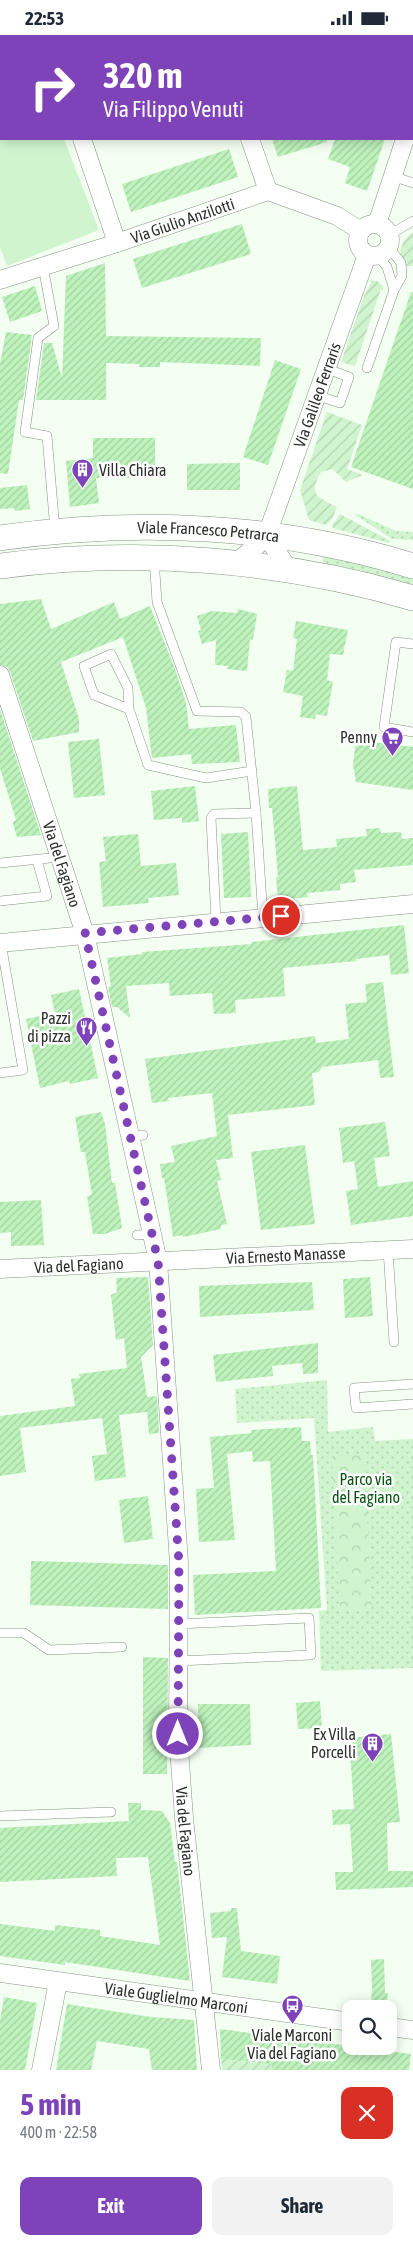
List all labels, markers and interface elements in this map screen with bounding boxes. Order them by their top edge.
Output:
text: 22:53 [25,7,64,29]
icon: right [20,55,85,120]
text: 320 m [103,55,182,95]
text: Via Filippo Venuti [103,96,244,122]
street label: Via Giulio Anzilotti [128,194,237,247]
street label: Via Galileo Ferraris [290,340,344,450]
building icon: Villa Chiara [71,458,95,489]
place label: Villa Chiara [99,461,167,479]
street label: Viale Francesco Petrarca [137,518,280,545]
supermarket icon: Penny [381,725,405,756]
place label: Penny [340,728,377,747]
street label: Via del Fagiano [40,819,85,909]
pin [260,895,302,937]
icon: arrive [267,902,295,930]
place label: Pazzi di pizza [27,1009,71,1046]
restaurant icon: Pazzi di pizza [75,1015,99,1046]
street label: Via Ernesto Manasse [225,1243,346,1267]
street label: Via del Fagiano [34,1254,124,1276]
park label: Parco via del Fagiano [332,1470,400,1507]
position arrow [151,1707,203,1759]
place label: Ex Villa Porcelli [311,1725,356,1761]
building icon: Ex Villa Porcelli [360,1731,384,1762]
street label: Via del Fagiano [173,1786,199,1877]
street label: Viale Guglielmo Marconi [104,1979,249,2016]
bus stop icon: Viale Marconi Via del Fagiano [280,1994,304,2025]
map controls [342,2000,397,2055]
button: search [342,2000,397,2055]
place label: Viale Marconi Via del Fagiano [247,2026,337,2063]
text: 5 min [20,2087,81,2121]
button: close [341,2087,393,2139]
text: 400 m · 22:58 [20,2123,97,2141]
button: Exit [20,2177,202,2235]
button: Share [212,2177,393,2235]

